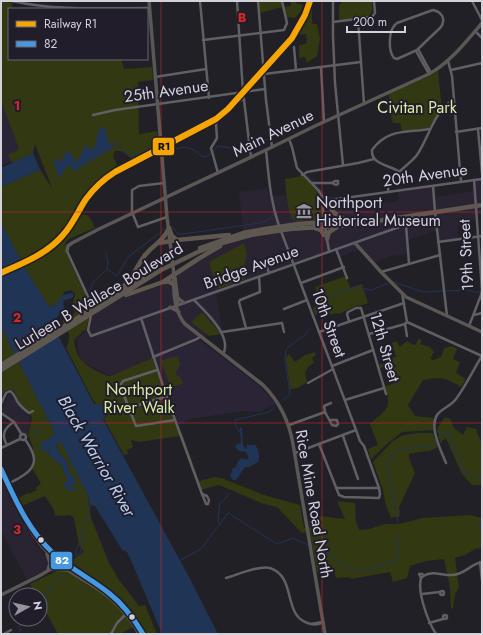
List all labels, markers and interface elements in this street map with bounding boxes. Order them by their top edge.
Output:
legend [8,8,148,60]
text: B [238,8,247,27]
scale bar [347,8,405,34]
text: 200 m [353,13,387,31]
text: Railway R1 [44,15,97,33]
text: 82 [44,35,58,53]
street label: 25th Avenue [122,74,210,108]
text: 1 [14,96,20,115]
park label: Civitan Park [377,96,458,119]
street label: Main Avenue [228,103,318,163]
line badge: R1 [152,137,175,156]
text: R1 [158,138,170,154]
street label: 20th Avenue [381,158,469,192]
place label: Northport Historical Museum [316,191,441,232]
museum icon: Northport Historical Museum [295,202,313,220]
street label: 19th Street [453,218,479,291]
street label: Lurleen B Wallace Boulevard [11,237,187,355]
street label: Bridge Avenue [200,239,302,295]
street label: 10th Street [306,285,352,361]
text: 2 [13,308,21,327]
street label: 12th Street [364,309,406,385]
park label: Northport River Walk [103,378,176,419]
water label: Black Warrior River [52,391,142,522]
street label: Rice Mine Road North [290,428,338,580]
text: 3 [13,520,21,539]
unlabelled marker [36,535,46,545]
line badge: 82 [50,551,73,570]
text: 82 [55,552,69,568]
north arrow [8,587,48,627]
text: N [29,600,46,611]
unlabelled marker [127,612,137,622]

